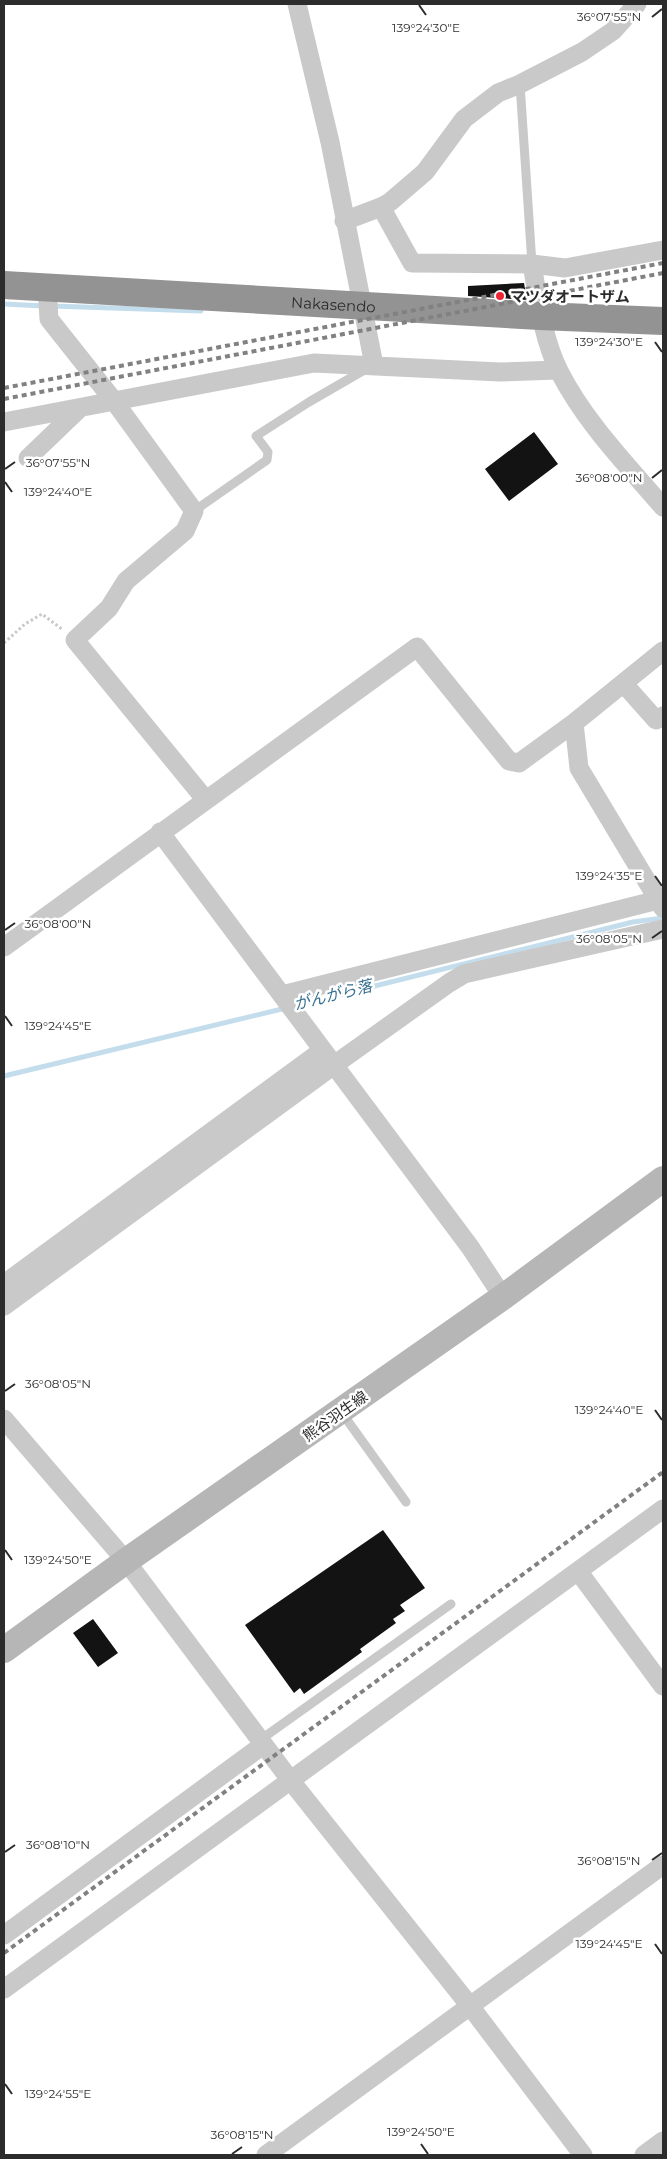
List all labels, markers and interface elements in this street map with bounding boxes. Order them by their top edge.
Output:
text: 36°07'55"N [577,9,641,24]
text: 139°24'30"E [392,20,460,35]
place label: マツダオートザム [510,287,630,306]
marker: マツダオートザム [494,290,506,302]
street label: Nakasendo [291,292,376,316]
text: 139°24'30"E [575,334,643,349]
text: 36°07'55"N [26,455,90,470]
text: 36°08'00"N [575,470,643,485]
text: 139°24'40"E [24,484,92,499]
text: 139°24'35"E [576,868,642,883]
text: 36°08'00"N [24,916,92,931]
text: 36°08'05"N [576,931,642,946]
water label: がんがら落 [292,975,377,1014]
text: 139°24'45"E [24,1018,92,1033]
text: 36°08'05"N [25,1376,91,1391]
street label: 熊谷羽生線 [299,1387,371,1445]
text: 139°24'40"E [575,1402,643,1417]
text: 139°24'50"E [24,1552,92,1567]
text: 36°08'10"N [26,1837,90,1852]
text: 36°08'15"N [578,1853,640,1868]
text: 139°24'45"E [575,1936,643,1951]
text: 139°24'55"E [25,2086,91,2101]
text: 139°24'50"E [387,2124,455,2139]
text: 36°08'15"N [211,2127,273,2142]

